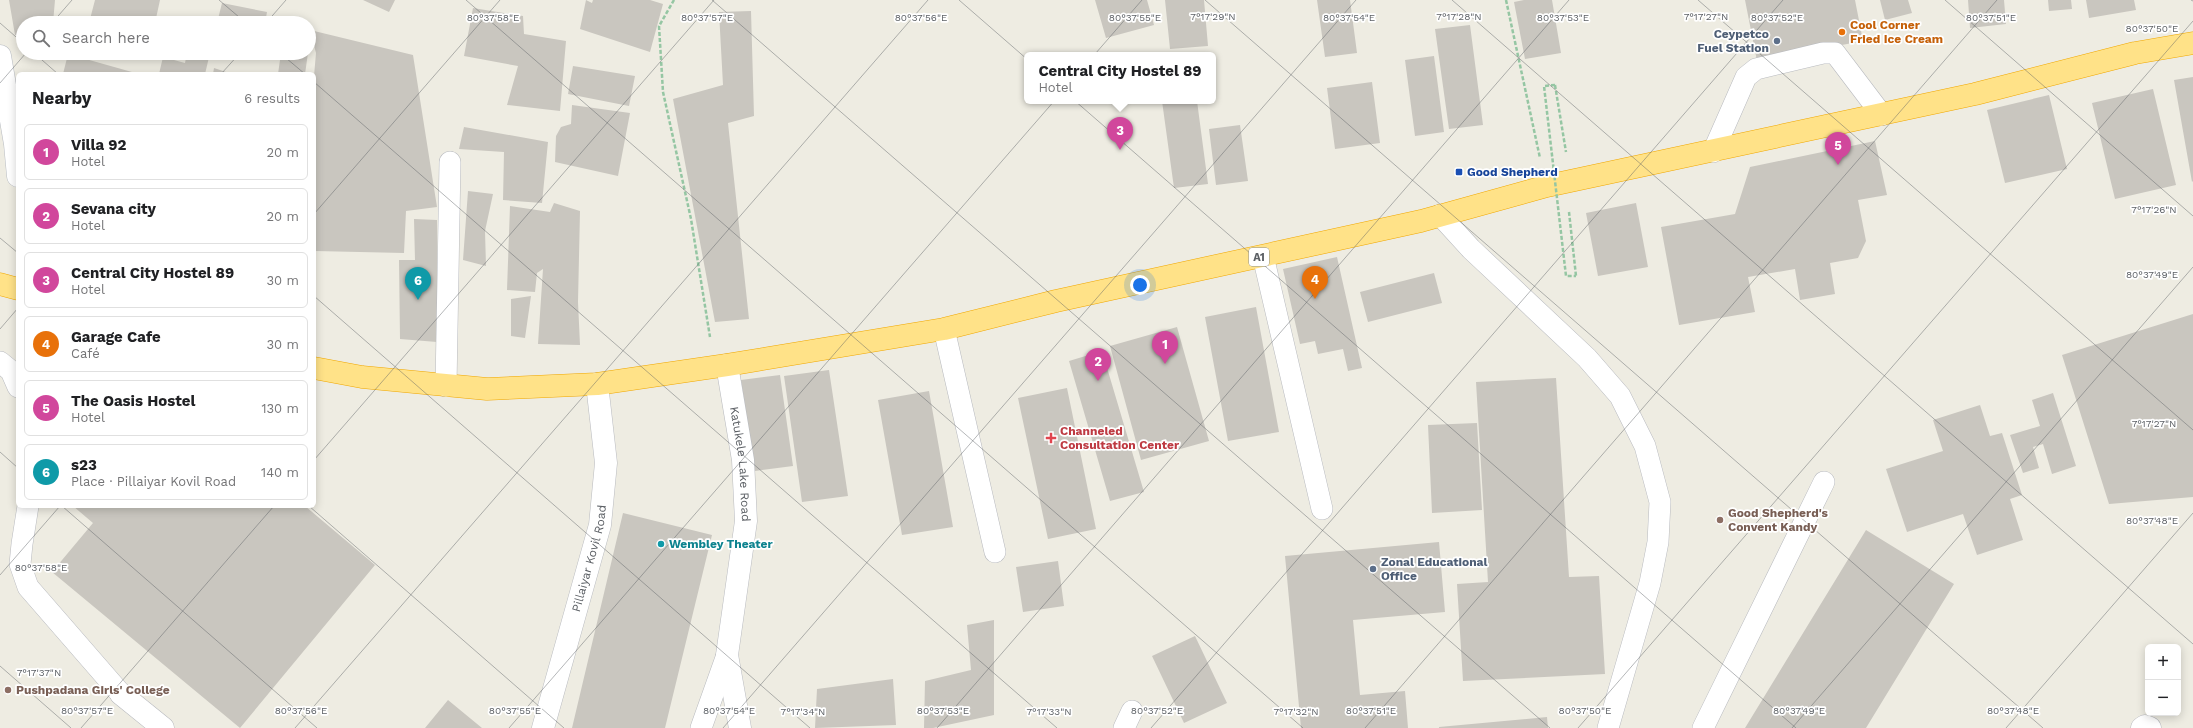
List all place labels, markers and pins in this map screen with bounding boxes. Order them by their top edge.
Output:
place label: Cool Corner Fried Ice Cream [1850,18,1943,46]
place label: Ceypetco Fuel Station [1697,27,1769,55]
marker: Cool Corner Fried Ice Cream [1837,27,1847,37]
marker: Ceypetco Fuel Station [1772,36,1782,46]
pin: 3 [1107,117,1133,150]
pin: 5 [1825,132,1851,165]
place label: Good Shepherd [1467,165,1558,179]
marker: Good Shepherd [1454,167,1464,177]
pin: 4 [1302,266,1328,299]
pin: 6 [405,267,431,300]
pin: 1 [1152,331,1178,364]
pin: 2 [1085,348,1111,381]
place label: Channeled Consultation Center [1060,424,1180,452]
marker: Channeled Consultation Center [1045,432,1057,444]
place label: Good Shepherd's Convent Kandy [1728,506,1829,534]
marker: Good Shepherd's Convent Kandy [1715,515,1725,525]
place label: Wembley Theater [669,537,774,551]
marker: Wembley Theater [656,539,666,549]
place label: Zonal Educational Office [1381,555,1488,583]
marker: Zonal Educational Office [1368,564,1378,574]
place label: Pushpadana Girls' College [16,683,170,697]
marker: Pushpadana Girls' College [3,685,13,695]

